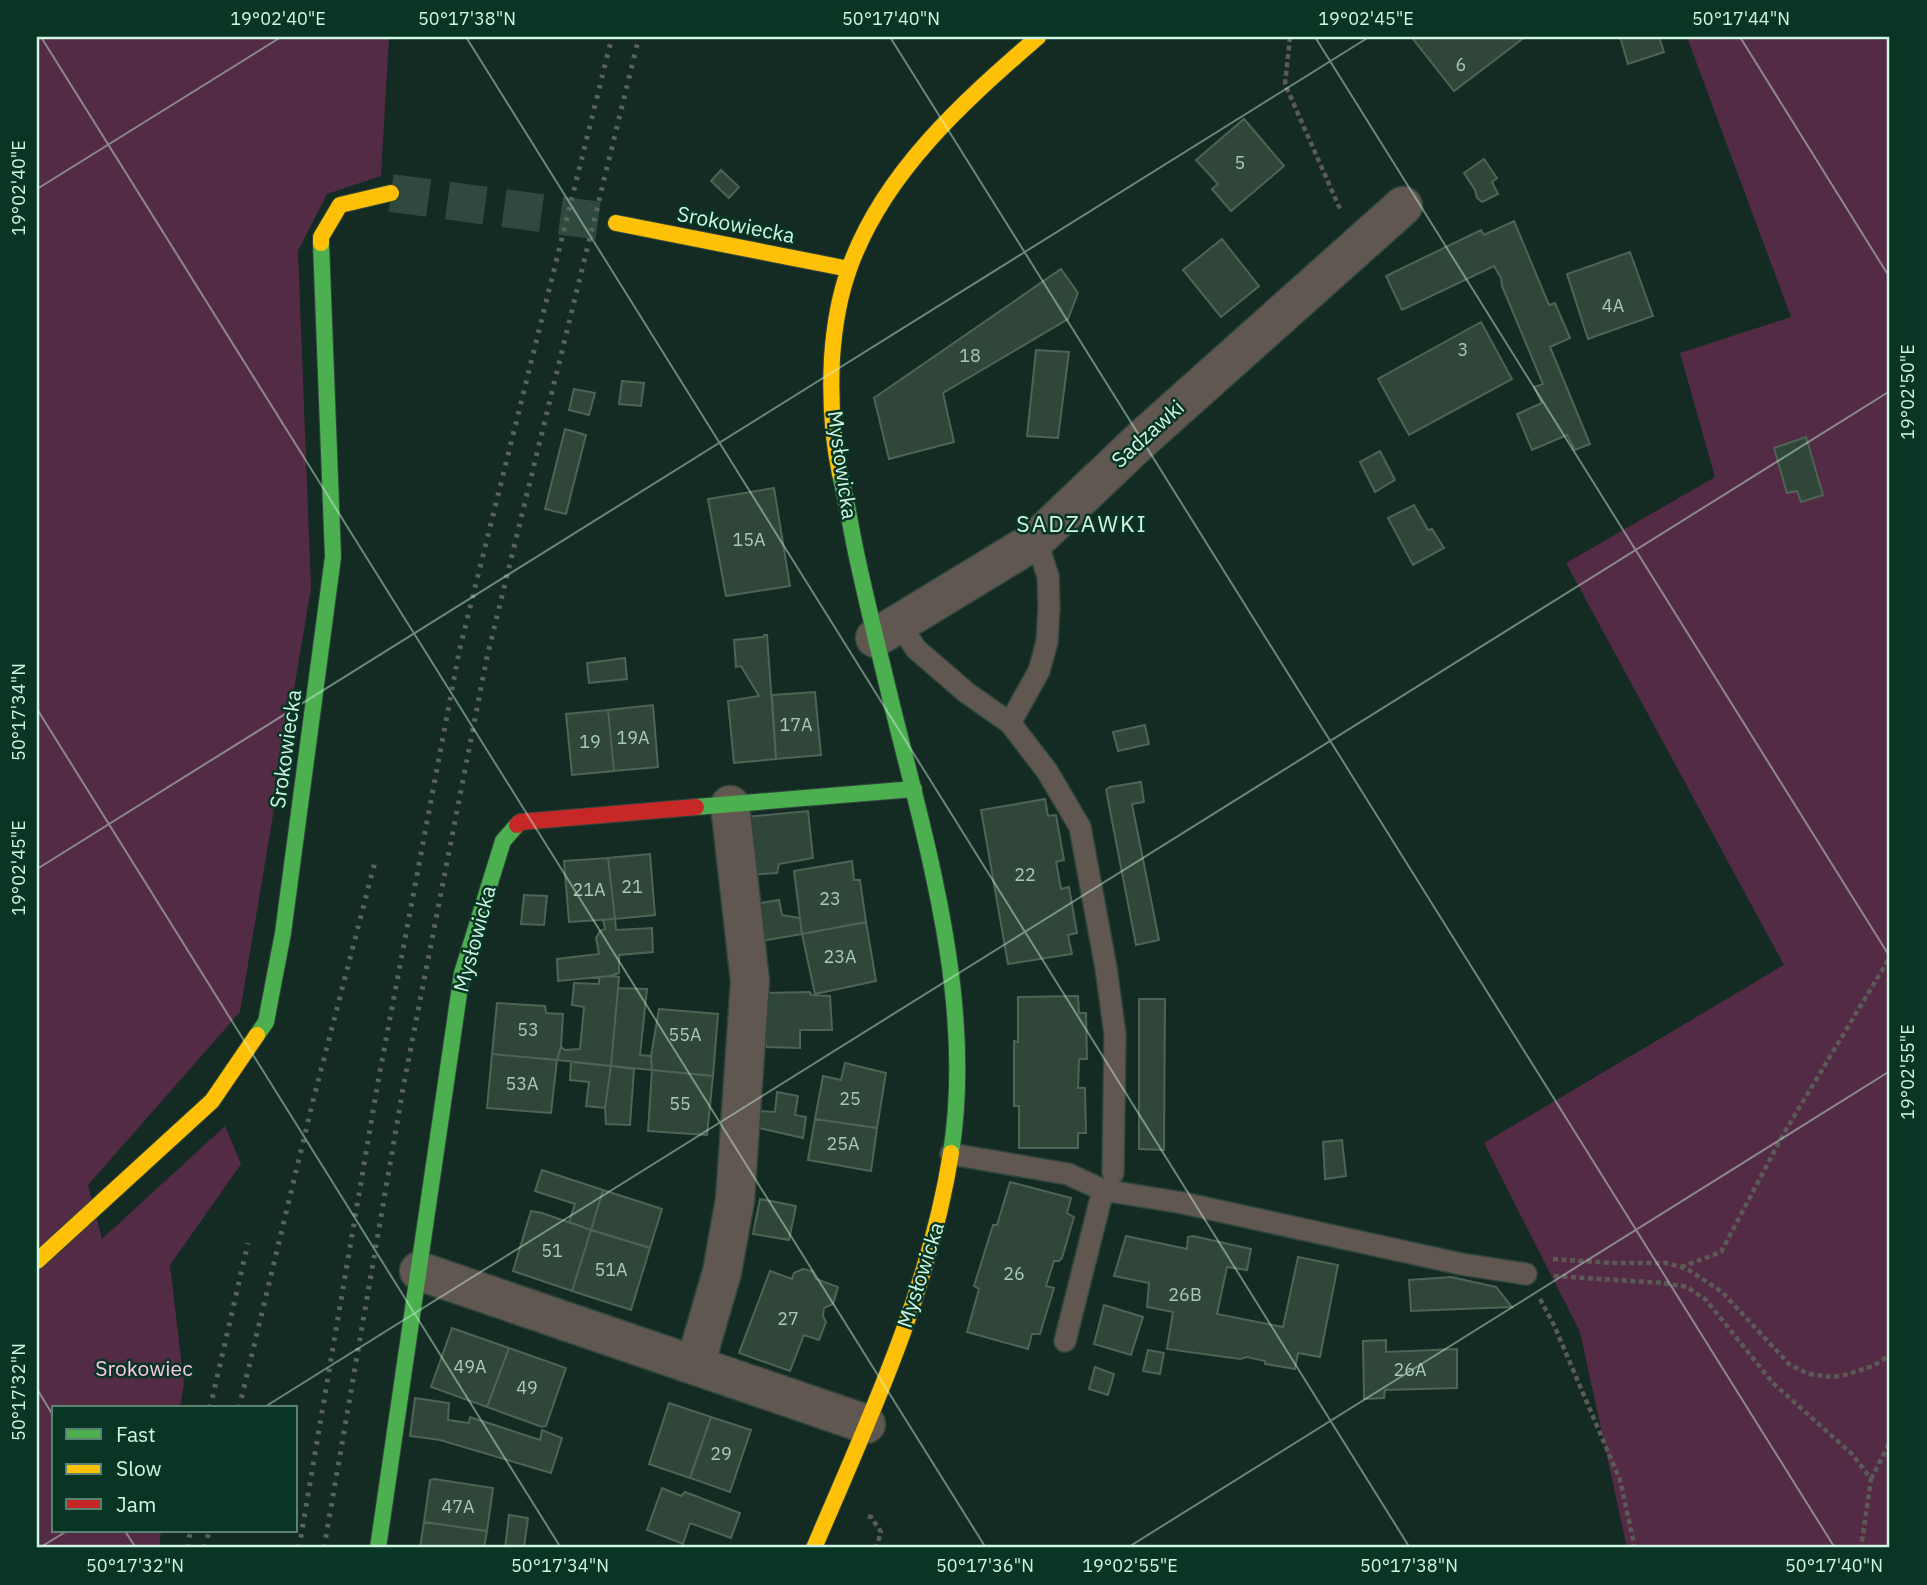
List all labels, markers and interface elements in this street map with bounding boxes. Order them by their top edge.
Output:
text: 19°02'40"E [230,7,326,30]
text: 50°17'38"N [418,7,516,30]
text: 50°17'40"N [842,7,940,30]
text: 19°02'45"E [1318,7,1414,30]
text: 50°17'44"N [1692,7,1790,30]
house number: 6 [1456,53,1466,76]
text: 19°02'40"E [7,140,30,236]
house number: 5 [1235,151,1245,174]
street label: Srokowiecka [675,199,798,249]
house number: 4A [1602,294,1625,317]
house number: 3 [1458,338,1468,361]
house number: 18 [959,344,981,367]
text: 19°02'50"E [1896,344,1919,440]
street label: Sadzawki [1105,393,1190,473]
street label: Mysłowicka [822,409,864,521]
district label: SADZAWKI [1016,508,1148,538]
house number: 15A [732,528,766,551]
text: 50°17'34"N [7,663,30,761]
street label: Srokowiecka [263,688,307,810]
house number: 17A [779,713,813,736]
house number: 19A [616,726,650,749]
house number: 19 [579,730,601,753]
text: 19°02'45"E [7,820,30,916]
house number: 22 [1014,863,1036,886]
house number: 21 [621,875,643,898]
house number: 21A [572,878,606,901]
street label: Mysłowicka [446,882,502,995]
house number: 23 [819,887,841,910]
house number: 23A [823,945,857,968]
house number: 53 [517,1018,539,1041]
house number: 55A [668,1023,702,1046]
text: 19°02'55"E [1896,1024,1919,1120]
house number: 53A [505,1072,539,1095]
house number: 25 [839,1087,861,1110]
house number: 55 [669,1092,691,1115]
house number: 25A [826,1132,860,1155]
street label: Mysłowicka [890,1218,950,1331]
house number: 51 [541,1239,563,1262]
house number: 51A [594,1258,628,1281]
house number: 26 [1003,1262,1025,1285]
house number: 26B [1168,1283,1202,1306]
house number: 27 [777,1307,799,1330]
text: 50°17'32"N [7,1343,30,1441]
park label: Srokowiec [95,1354,193,1382]
house number: 49A [453,1355,487,1378]
house number: 26A [1393,1358,1427,1381]
house number: 49 [516,1376,538,1399]
legend [52,1406,298,1532]
text: Fast [116,1420,156,1448]
house number: 29 [710,1442,732,1465]
text: Slow [116,1454,162,1482]
text: Jam [116,1490,156,1518]
house number: 47A [441,1495,475,1518]
text: 50°17'32"N [86,1554,184,1577]
text: 50°17'34"N [511,1554,609,1577]
text: 50°17'36"N [936,1554,1034,1577]
text: 19°02'55"E [1082,1554,1178,1577]
text: 50°17'38"N [1360,1554,1458,1577]
text: 50°17'40"N [1785,1554,1883,1577]

